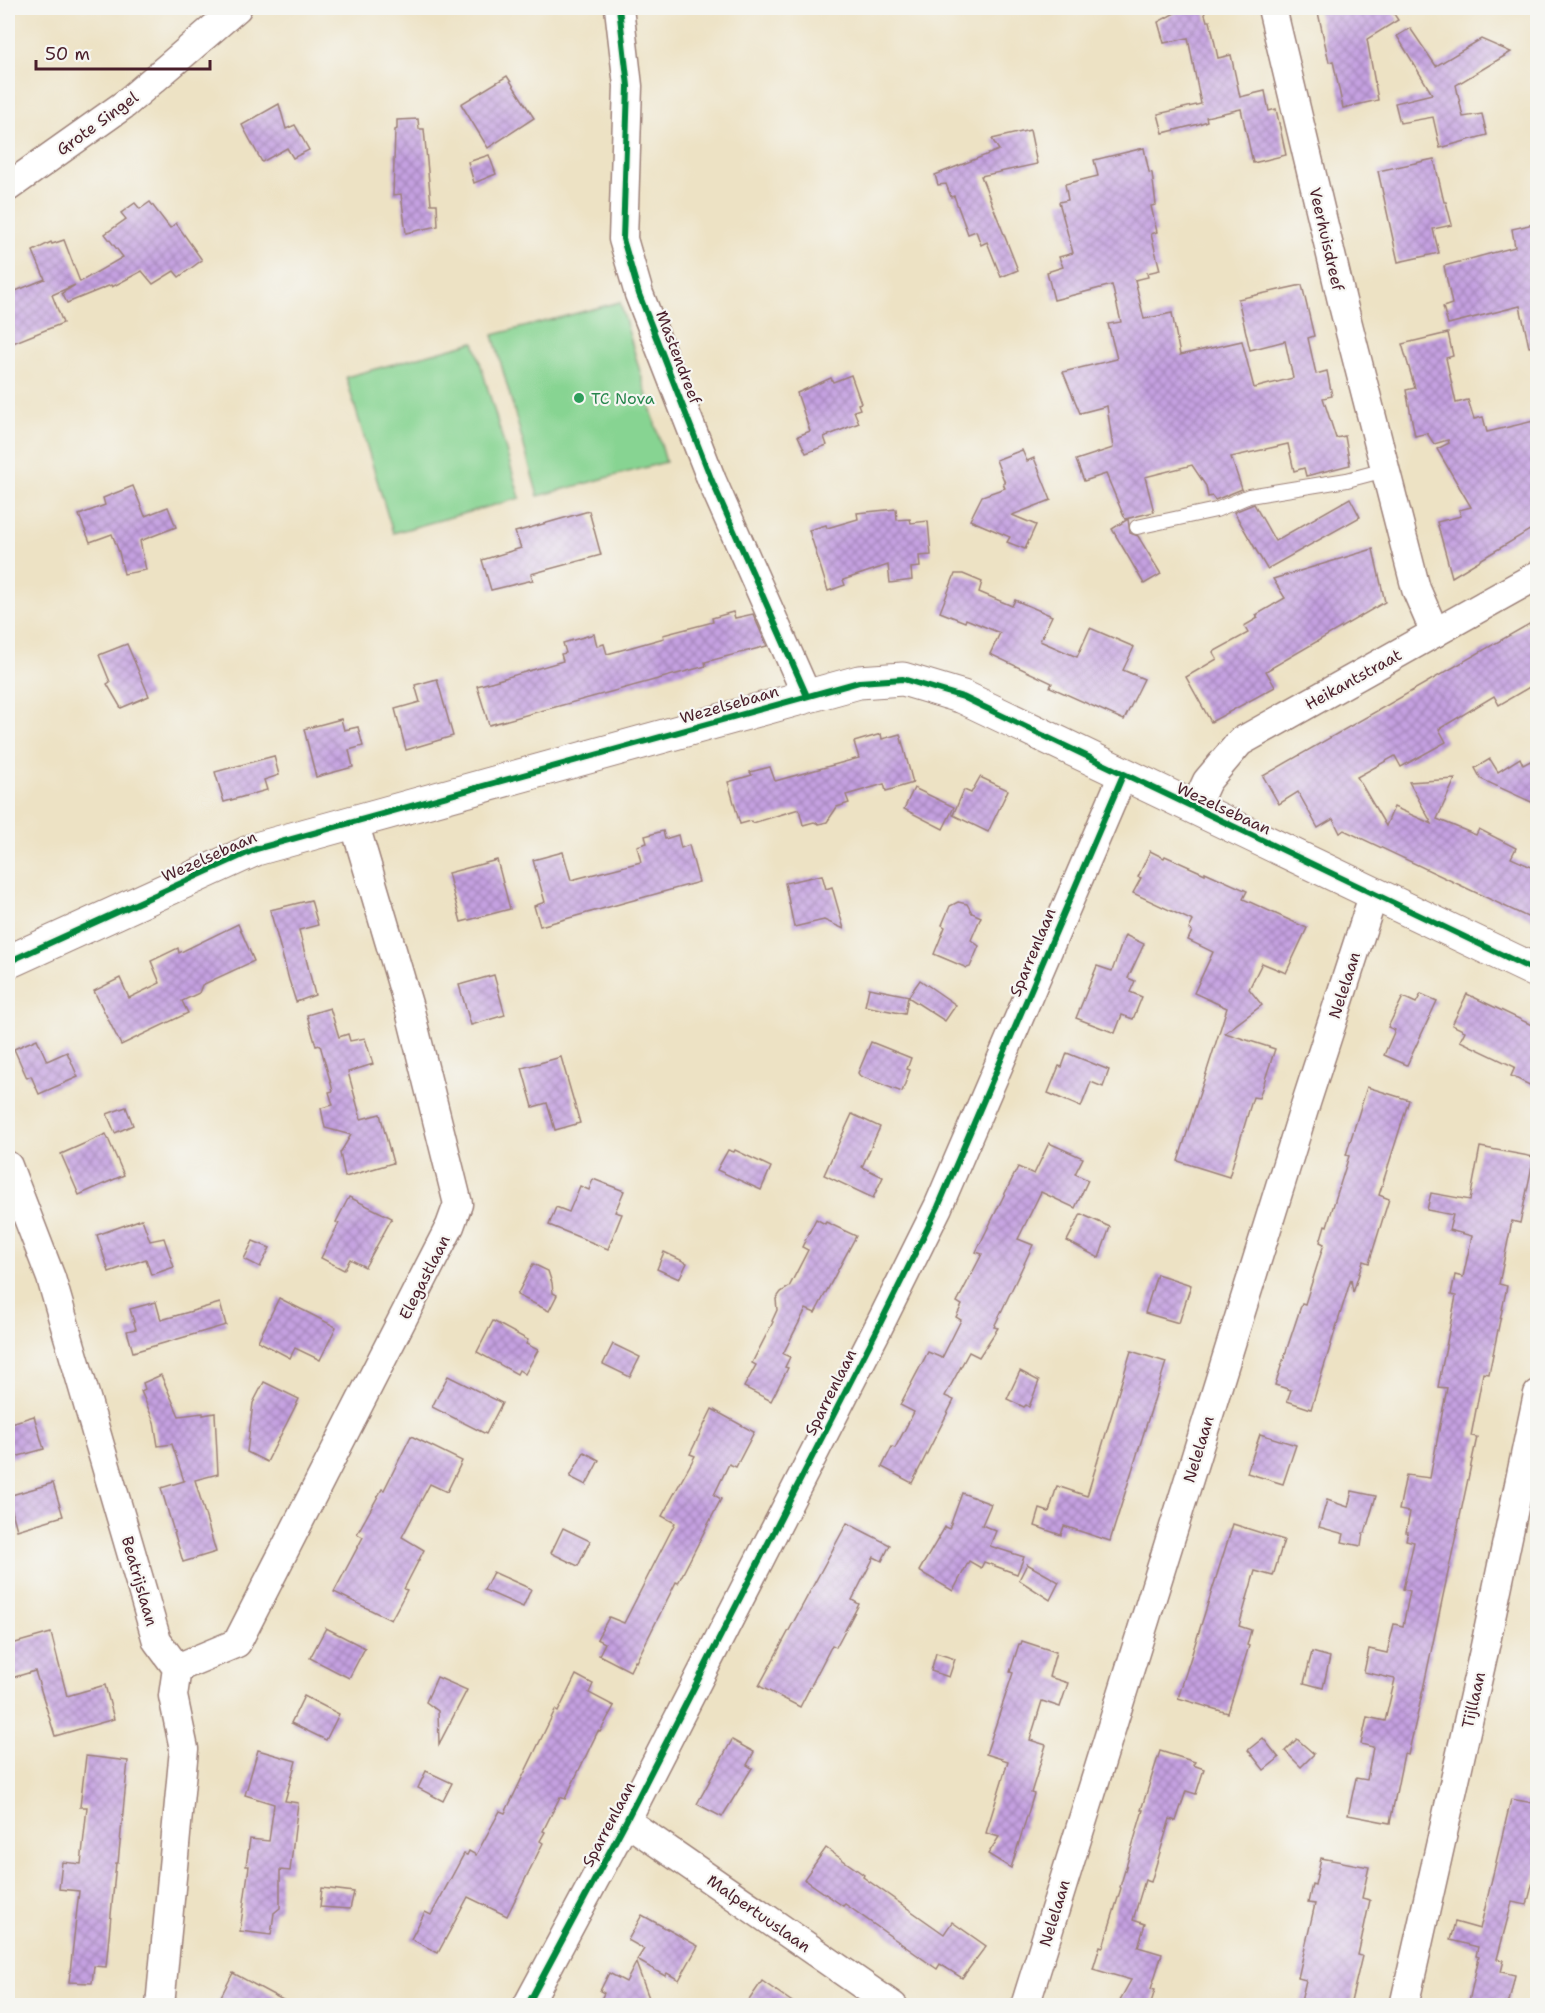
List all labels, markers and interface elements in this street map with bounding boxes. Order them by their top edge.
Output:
scale bar [36,33,210,71]
text: 50 m [45,42,90,66]
street label: Grote Singel [52,87,142,160]
street label: Veerhuisdreef [1304,186,1349,294]
street label: Mastendreef [651,307,706,408]
place label: TC Nova [591,388,655,409]
marker: TC Nova [572,391,586,405]
street label: Heikantstraat [1301,644,1405,715]
street label: Wezelsebaan [677,680,781,729]
street label: Wezelsebaan [1173,777,1275,840]
street label: Wezelsebaan [158,826,260,887]
street label: Sparrenlaan [1004,905,1061,1000]
street label: Nelelaan [1324,949,1365,1021]
street label: Elegastlaan [394,1231,455,1323]
street label: Sparrenlaan [800,1345,861,1439]
street label: Nelelaan [1178,1413,1219,1485]
street label: Beatrijslaan [117,1534,162,1629]
street label: Tijllaan [1457,1670,1490,1730]
street label: Sparrenlaan [577,1778,640,1871]
street label: Malpertuuslaan [703,1870,815,1957]
street label: Nelelaan [1034,1877,1075,1949]

